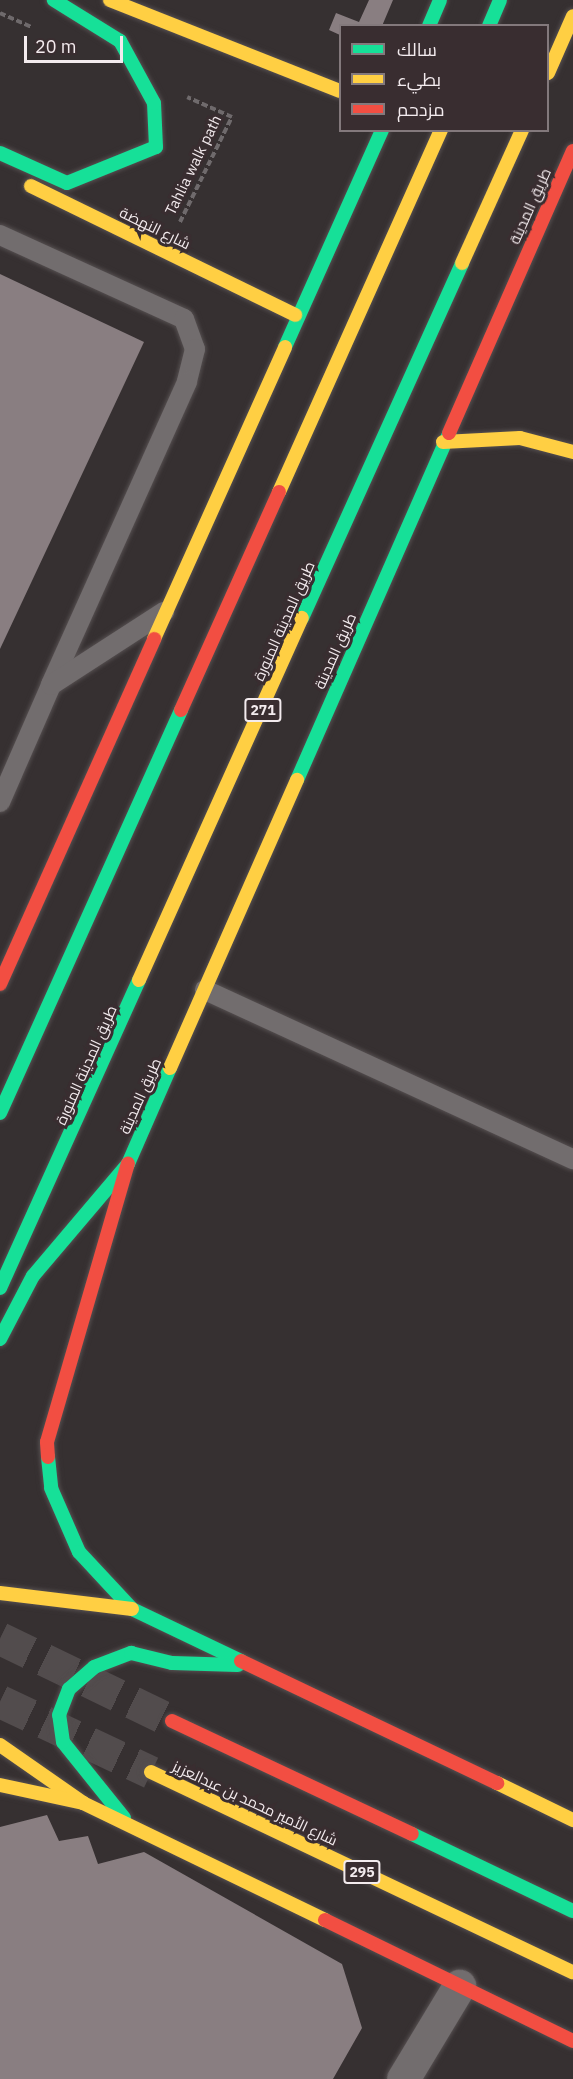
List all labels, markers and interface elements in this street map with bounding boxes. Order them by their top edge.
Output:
scale bar [27,24,126,62]
legend [339,24,549,132]
text: 20 m [35,35,77,58]
text: سالك [397,38,437,61]
text: بطيء [397,68,441,91]
text: مزدحم [397,98,445,121]
street label: Tahlia walk path [161,112,225,218]
street label: طريق المدينة [505,165,555,247]
street label: شارع النهضة [117,203,193,253]
street label: طريق المدينة المنورة [250,558,318,684]
street label: طريق المدينة [310,610,360,692]
road number: 271 [244,699,282,721]
street label: طريق المدينة المنورة [52,1002,120,1128]
street label: طريق المدينة [115,1055,165,1137]
street label: شارع الأمير محمد بن عبدالعزيز [170,1757,340,1849]
road number: 295 [342,1861,382,1883]

